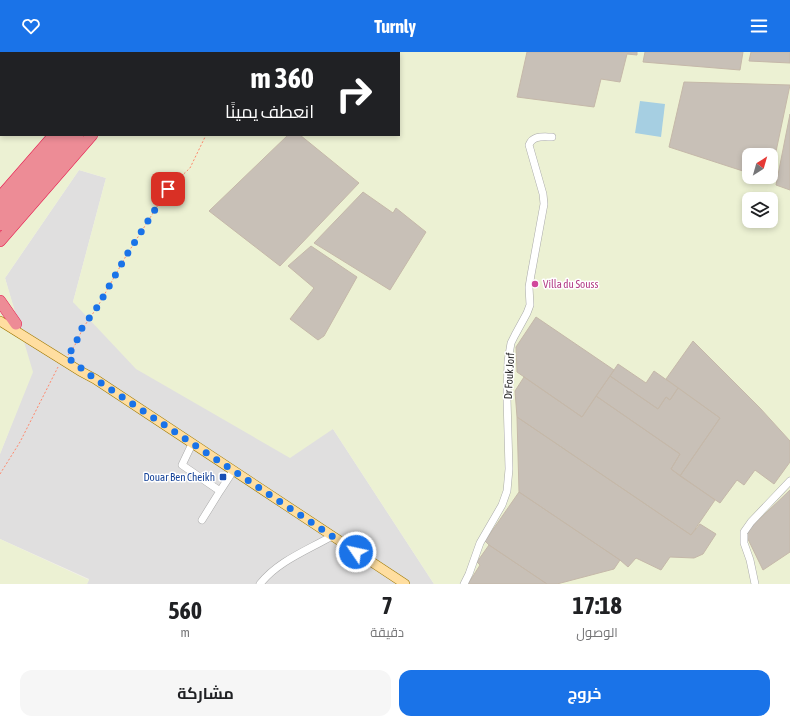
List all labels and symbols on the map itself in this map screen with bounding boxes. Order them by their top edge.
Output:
north arrow [742,148,778,184]
pin [151,172,185,206]
place label: Villa du Souss [543,278,598,290]
marker: Villa du Souss [530,279,540,289]
street label: Dr Fouk Jorf [502,352,516,400]
place label: Douar Ben Cheikh [143,471,215,483]
marker: Douar Ben Cheikh [218,472,228,482]
position arrow [335,531,377,573]

